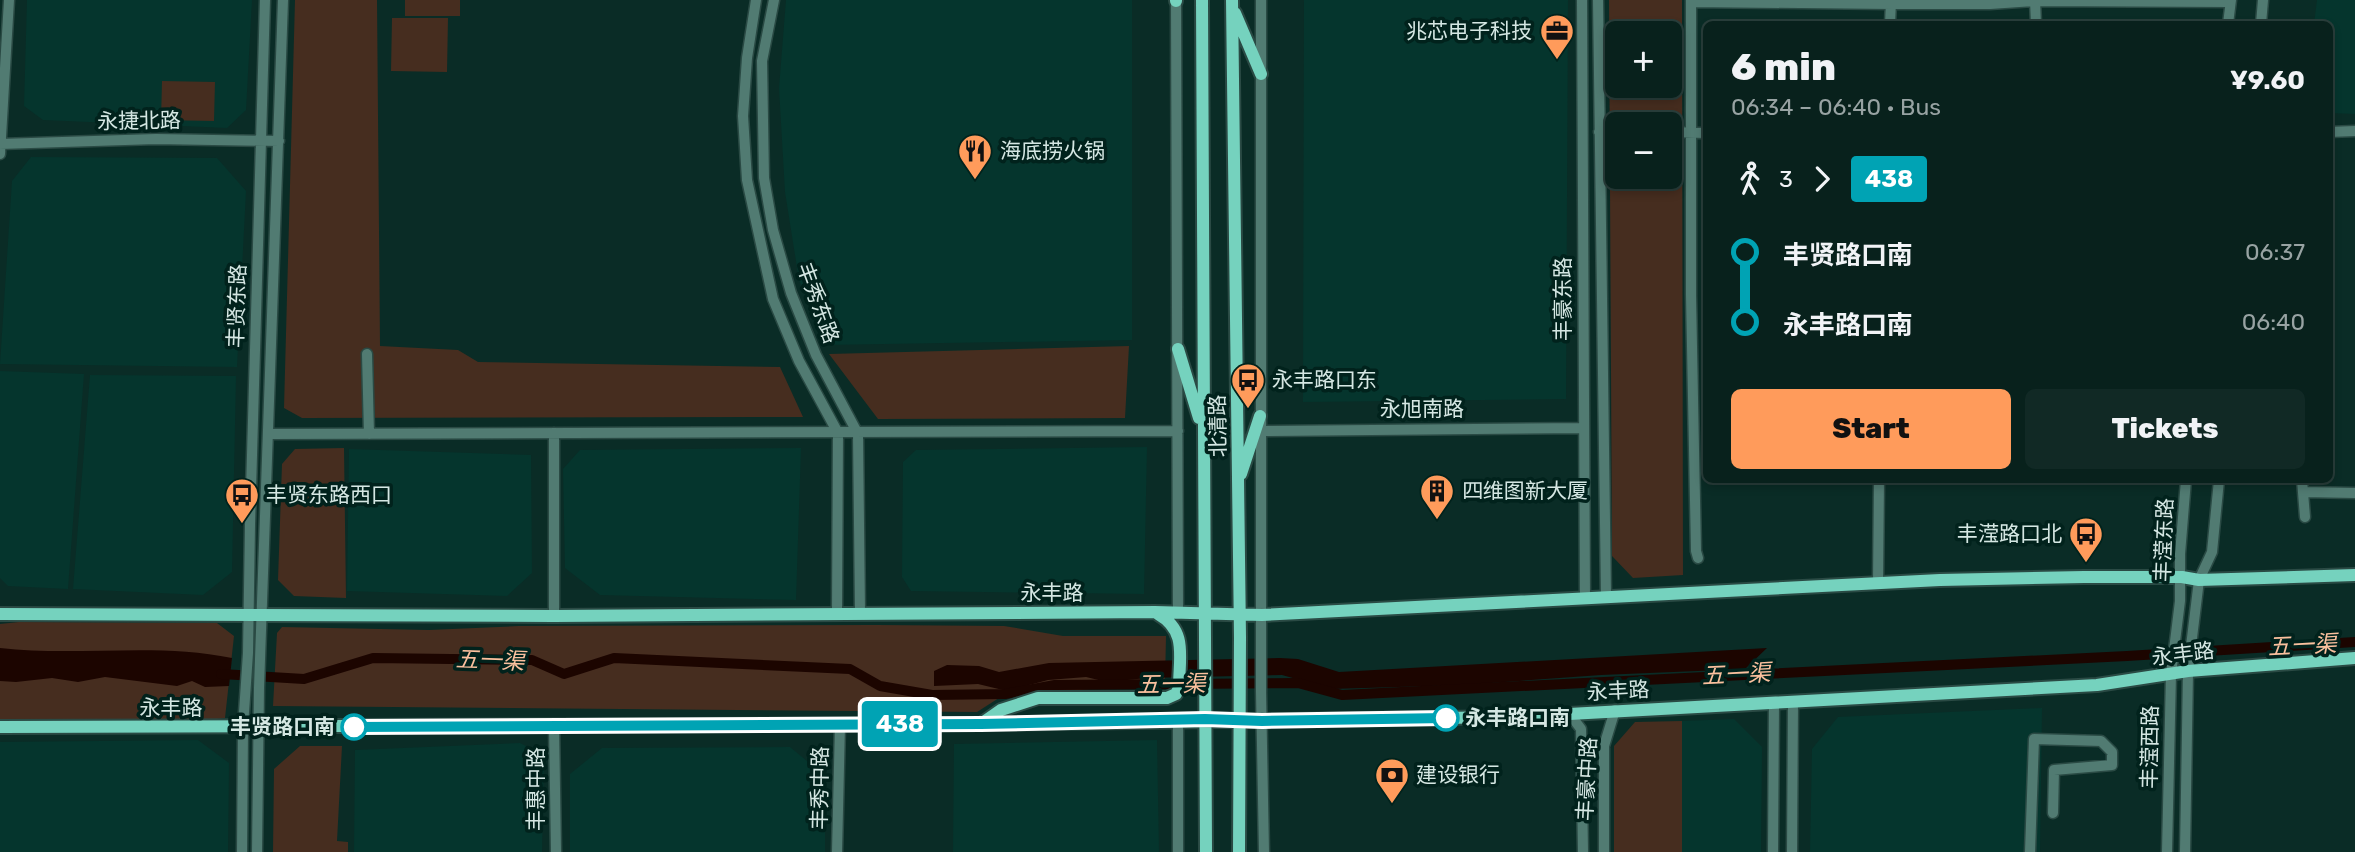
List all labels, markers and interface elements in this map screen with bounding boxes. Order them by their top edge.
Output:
office icon: 兆芯电子科技 [1538,12,1576,61]
place label: 兆芯电子科技 [1406,18,1532,43]
map controls [1605,21,1682,189]
button: + [1605,21,1682,98]
text: 6 min [1731,44,1836,90]
text: ¥9.60 [2230,65,2305,96]
text: 06:34 – 06:40 · Bus [1731,93,1941,121]
street label: 永捷北路 [97,107,181,134]
button: − [1605,112,1682,189]
restaurant icon: 海底捞火锅 [956,132,994,181]
place label: 海底捞火锅 [1000,138,1105,163]
icon: walk [1731,160,1769,198]
icon: forward [1803,160,1841,198]
text: 3 [1779,165,1793,193]
text: 438 [1865,165,1913,193]
text: 06:37 [2245,238,2305,266]
text: 丰贤路口南 [1783,240,1913,271]
street label: 丰豪东路 [1550,257,1575,341]
street label: 丰秀东路 [792,259,845,347]
street label: 丰贤东路 [223,264,250,348]
text: 06:40 [2242,308,2305,336]
text: 永丰路口南 [1783,310,1913,341]
bus stop icon: 永丰路口东 [1229,361,1267,410]
place label: 永丰路口东 [1272,367,1377,392]
button: Start [1731,389,2011,469]
button: Tickets [2025,389,2305,469]
street label: 北清路 [1204,394,1231,458]
street label: 永旭南路 [1380,396,1464,421]
building icon: 四维图新大厦 [1418,472,1456,521]
bus stop icon: 丰贤东路西口 [223,476,261,525]
place label: 四维图新大厦 [1462,478,1588,503]
place label: 丰贤东路西口 [266,482,392,507]
street label: 丰滢东路 [2150,498,2177,582]
bus stop icon: 丰滢路口北 [2067,515,2105,564]
place label: 丰滢路口北 [1957,521,2062,546]
street label: 永丰路 [1021,580,1084,605]
water label: 五一渠 [2267,629,2340,661]
street label: 永丰路 [2150,637,2216,670]
water label: 五一渠 [455,645,528,675]
water label: 五一渠 [1701,658,1774,690]
water label: 五一渠 [1136,669,1209,699]
street label: 永丰路 [1586,676,1650,705]
street label: 永丰路 [140,695,203,720]
line badge: 438 [860,701,940,747]
marker: 永丰路口南 [1433,705,1459,731]
place label: 永丰路口南 [1465,705,1570,730]
street label: 丰滢西路 [2136,705,2163,789]
text: 438 [876,710,924,738]
place label: 丰贤路口南 [230,714,335,739]
marker: 丰贤路口南 [341,714,367,740]
street label: 丰豪中路 [1572,736,1601,822]
street label: 丰秀中路 [806,746,833,830]
street label: 丰惠中路 [523,747,548,831]
bank icon: 建设银行 [1373,756,1411,805]
place label: 建设银行 [1416,762,1500,787]

